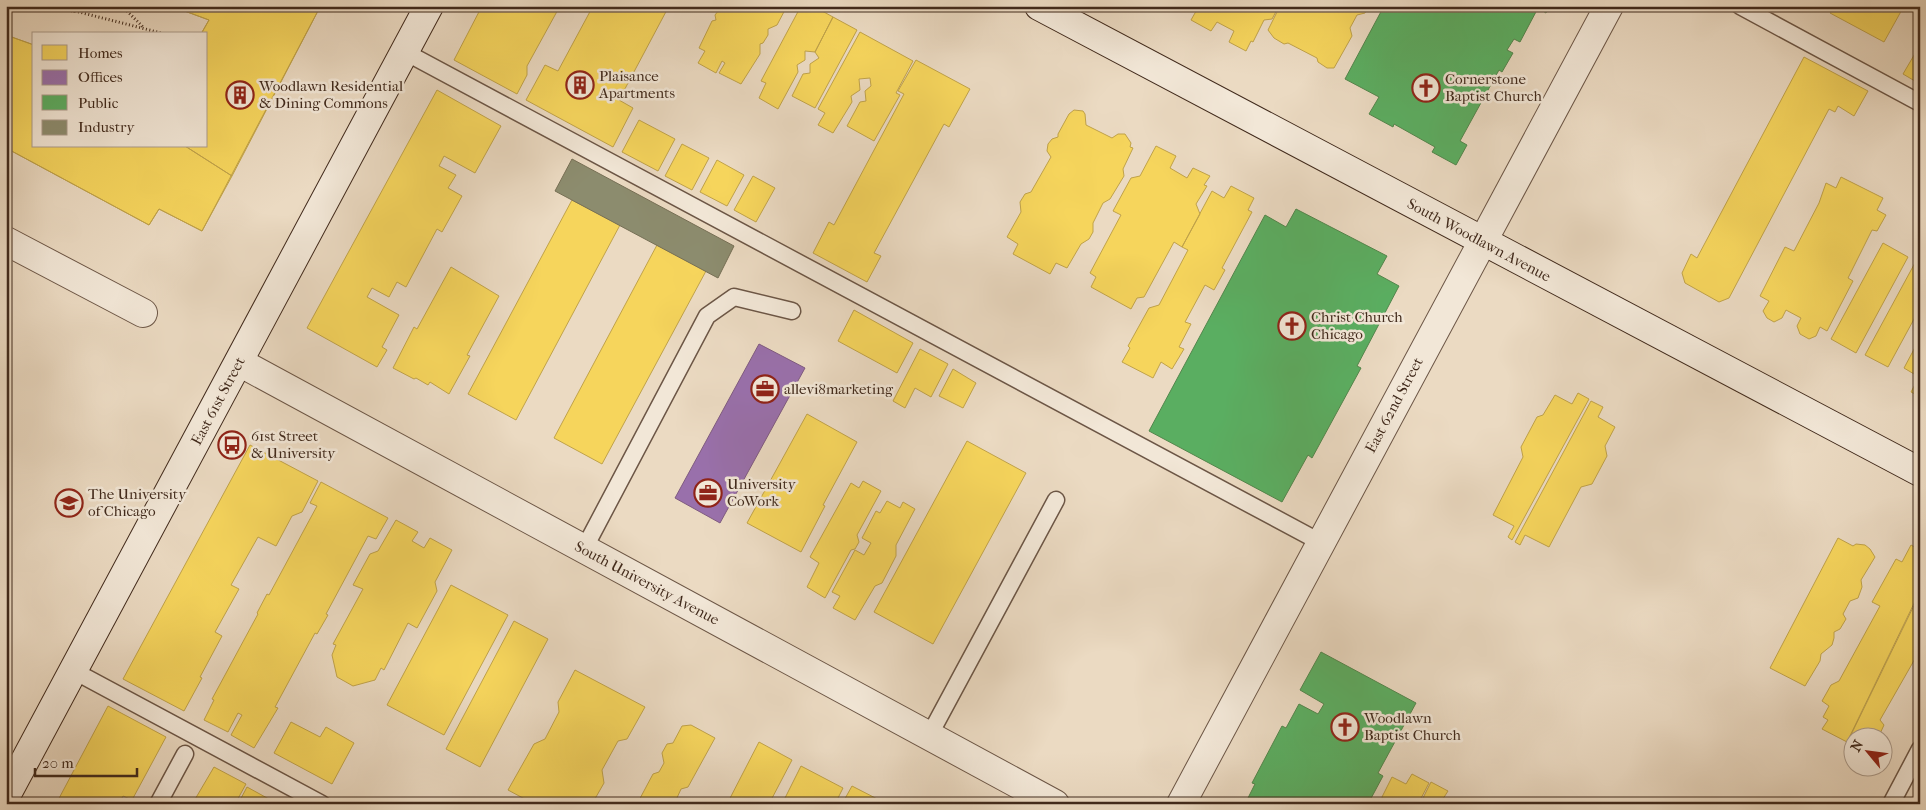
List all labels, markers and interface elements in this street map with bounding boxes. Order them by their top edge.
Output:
legend [32,32,208,148]
text: Homes [78,44,123,62]
place label: Plaisance Apartments [598,67,675,102]
text: Offices [78,68,123,86]
building icon: Plaisance Apartments [565,70,595,100]
place label: Cornerstone Baptist Church [1445,70,1542,105]
church icon: Cornerstone Baptist Church [1411,73,1441,103]
place label: Woodlawn Residential & Dining Commons [258,77,403,112]
building icon: Woodlawn Residential & Dining Commons [225,80,255,110]
text: Public [78,94,119,112]
text: Industry [78,118,135,136]
street label: South Woodlawn Avenue [1404,194,1554,286]
place label: Christ Church Chicago [1311,308,1403,343]
church icon: Christ Church Chicago [1277,311,1307,341]
street label: East 61st Street [187,353,249,448]
street label: East 62nd Street [1361,354,1427,456]
office icon: allevi8marketing [750,374,780,404]
place label: allevi8marketing [784,380,894,398]
place label: 61st Street & University [251,427,336,462]
bus stop icon: 61st Street & University [217,430,247,460]
place label: University CoWork [727,475,797,510]
office icon: University CoWork [693,478,723,508]
place label: The University of Chicago [88,485,187,520]
school or university icon: The University of Chicago [54,488,84,518]
street label: South University Avenue [572,537,723,629]
place label: Woodlawn Baptist Church [1363,709,1461,744]
church icon: Woodlawn Baptist Church [1330,712,1360,742]
north arrow [1844,728,1894,778]
text: N [1847,737,1867,755]
scale bar [35,745,138,777]
text: 20 m [42,754,74,772]

